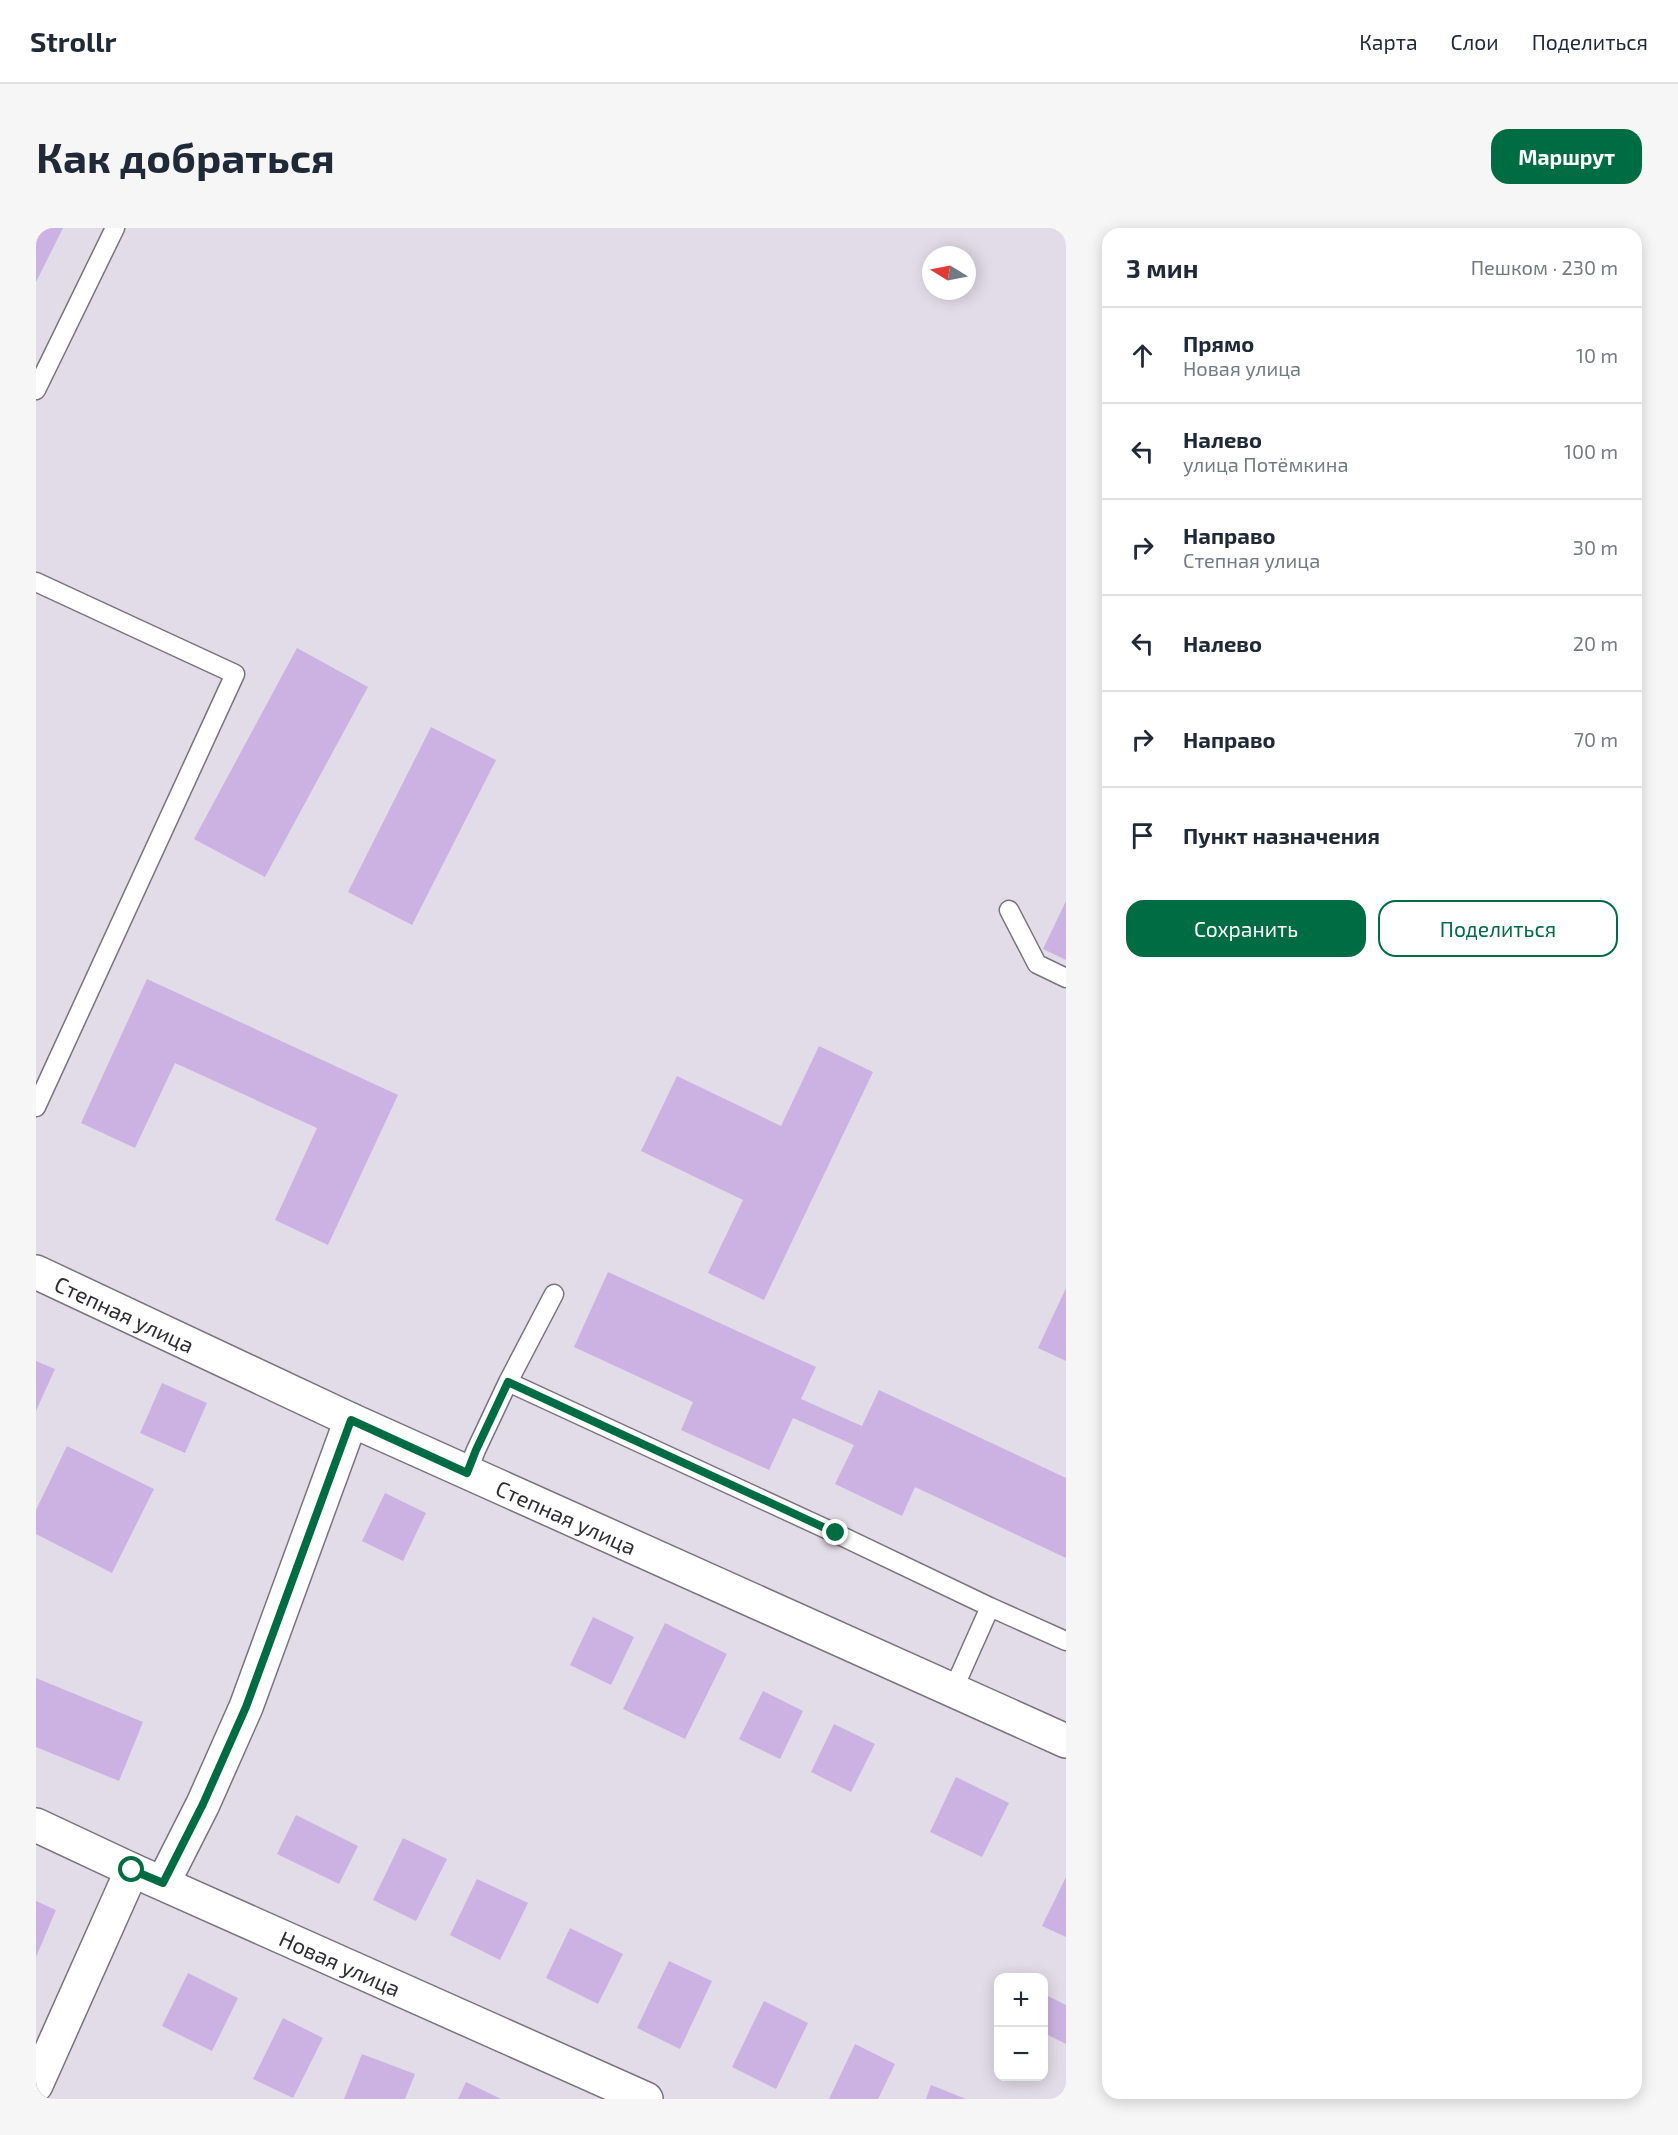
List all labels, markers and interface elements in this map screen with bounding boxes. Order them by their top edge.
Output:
text: Strollr [30,24,116,58]
text: Карта [1359,29,1418,54]
text: Слои [1451,29,1499,54]
text: Поделиться [1532,29,1648,54]
button: Маршрут [1491,129,1642,184]
text: Как добраться [36,131,335,181]
north arrow [922,246,976,300]
text: 3 мин [1126,252,1198,283]
text: Пешком · 230 m [1471,255,1618,279]
text: Прямо [1183,330,1254,356]
icon: ahead [1126,339,1159,372]
text: 10 m [1576,343,1618,367]
text: Новая улица [1183,356,1301,380]
text: Налево [1183,426,1262,452]
icon: left [1126,435,1159,468]
text: 100 m [1564,439,1618,463]
text: улица Потёмкина [1183,452,1349,476]
text: Направо [1183,522,1276,548]
icon: right [1126,531,1159,564]
text: 30 m [1573,535,1618,559]
text: Степная улица [1183,548,1320,572]
icon: left [1126,627,1159,660]
text: Налево [1183,630,1262,656]
text: 20 m [1573,631,1618,655]
icon: right [1126,723,1159,756]
text: Направо [1183,726,1276,752]
text: 70 m [1574,727,1618,751]
icon: arrive [1126,819,1159,852]
text: Пункт назначения [1183,822,1380,848]
button: Сохранить [1126,900,1366,957]
button: Поделиться [1378,900,1618,957]
street label: Степная улица [51,1270,199,1358]
street label: Степная улица [492,1474,640,1559]
route end [822,1519,848,1545]
route start [118,1856,144,1882]
street label: Новая улица [276,1924,405,2001]
map controls [994,1973,1048,2081]
button: + [994,1973,1048,2027]
button: − [994,2027,1048,2081]

